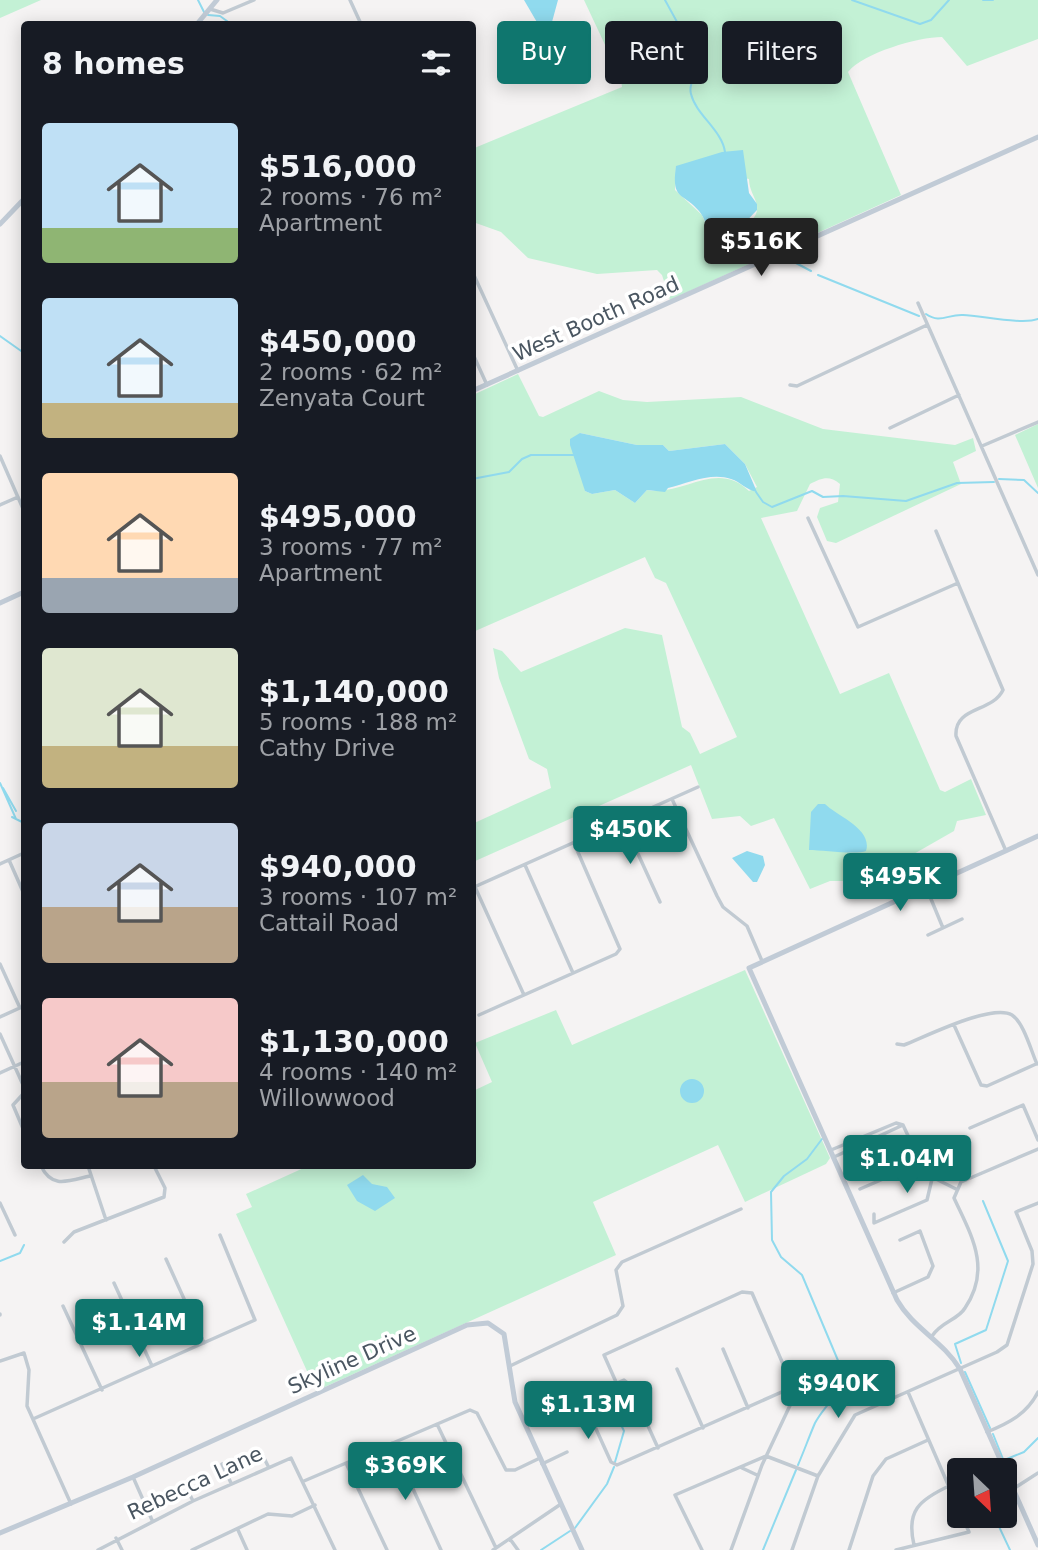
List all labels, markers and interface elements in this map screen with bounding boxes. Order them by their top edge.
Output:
chip: Buy [497,21,591,84]
chip: Rent [605,21,708,84]
chip: Filters [722,21,842,84]
icon: filters [417,44,455,82]
text: 8 homes [42,46,185,81]
text: $516,000 [259,149,417,184]
icon: home [98,151,182,235]
text: 2 rooms · 76 m² [259,184,443,210]
text: Apartment [259,210,382,236]
pin: $516K [712,218,810,278]
text: $516K [720,228,802,254]
street label: West Booth Road [509,272,683,366]
text: $450,000 [259,324,417,359]
icon: home [98,326,182,410]
text: 2 rooms · 62 m² [259,359,443,385]
text: Zenyata Court [259,385,425,411]
text: $495,000 [259,499,417,534]
icon: home [98,501,182,585]
text: 3 rooms · 77 m² [259,534,443,560]
text: Apartment [259,560,382,586]
text: $1,140,000 [259,674,449,709]
icon: home [98,676,182,760]
text: 5 rooms · 188 m² [259,709,457,735]
text: Cathy Drive [259,735,395,761]
pin: $450K [581,806,679,866]
text: $450K [589,816,671,842]
text: $940,000 [259,849,417,884]
icon: home [98,851,182,935]
pin: $495K [851,853,949,913]
text: $495K [859,863,941,889]
text: 3 rooms · 107 m² [259,884,457,910]
text: Cattail Road [259,910,399,936]
text: $1,130,000 [259,1024,449,1059]
icon: home [98,1026,182,1110]
text: 4 rooms · 140 m² [259,1059,457,1085]
text: Willowwood [259,1085,395,1111]
pin: $1.04M [850,1136,964,1195]
text: $1.04M [859,1145,955,1171]
pin: $1.14M [82,1300,196,1359]
text: $1.14M [91,1309,187,1335]
street label: Skyline Drive [284,1321,420,1399]
pin: $940K [789,1360,887,1420]
text: $940K [797,1370,879,1396]
pin: $1.13M [531,1382,645,1441]
text: $1.13M [540,1391,636,1417]
street label: Rebecca Lane [124,1441,266,1525]
pin: $369K [356,1442,454,1502]
text: $369K [364,1452,446,1478]
north arrow [947,1458,1017,1528]
map controls [947,1458,1017,1528]

